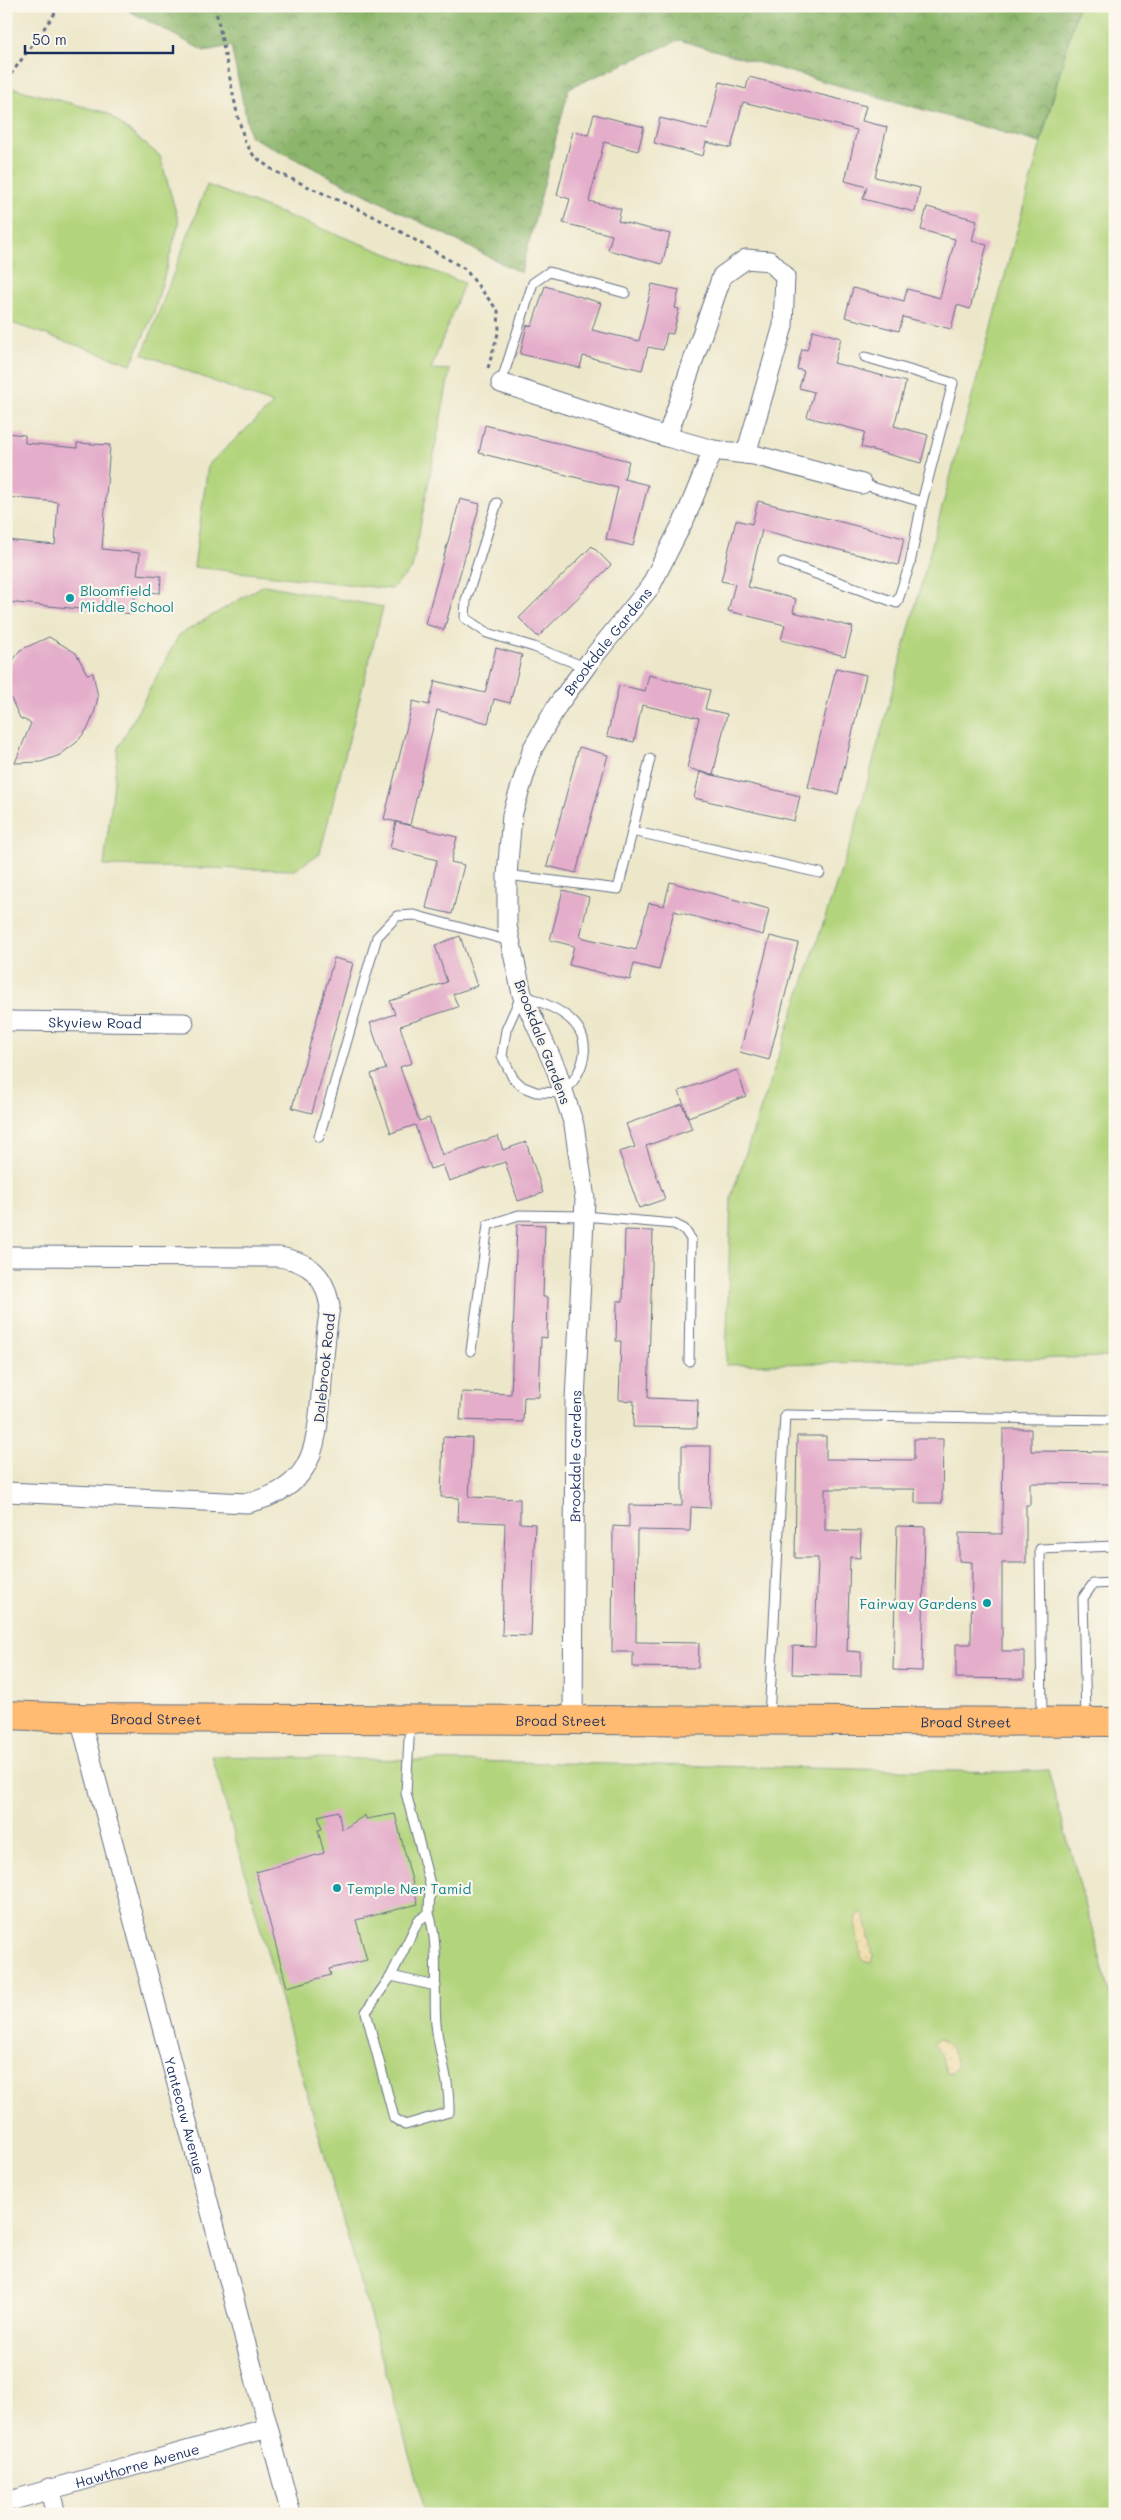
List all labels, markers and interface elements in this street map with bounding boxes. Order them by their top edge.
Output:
scale bar [25,22,172,54]
text: 50 m [32,29,67,49]
place label: Bloomfield Middle School [80,581,174,616]
street label: Brookdale Gardens [559,583,656,699]
marker: Bloomfield Middle School [64,592,76,604]
street label: Brookdale Gardens [510,977,576,1107]
street label: Skyview Road [48,1012,142,1032]
street label: Dalebrook Road [309,1312,339,1424]
street label: Brookdale Gardens [565,1389,585,1522]
place label: Fairway Gardens [860,1594,977,1613]
marker: Fairway Gardens [981,1597,993,1609]
street label: Broad Street [111,1709,201,1728]
street label: Broad Street [516,1710,606,1730]
street label: Broad Street [921,1712,1011,1731]
place label: Temple Ner Tamid [347,1879,471,1898]
marker: Temple Ner Tamid [331,1882,343,1894]
street label: Yantecaw Avenue [161,2054,210,2176]
street label: Hawthorne Avenue [73,2438,201,2492]

